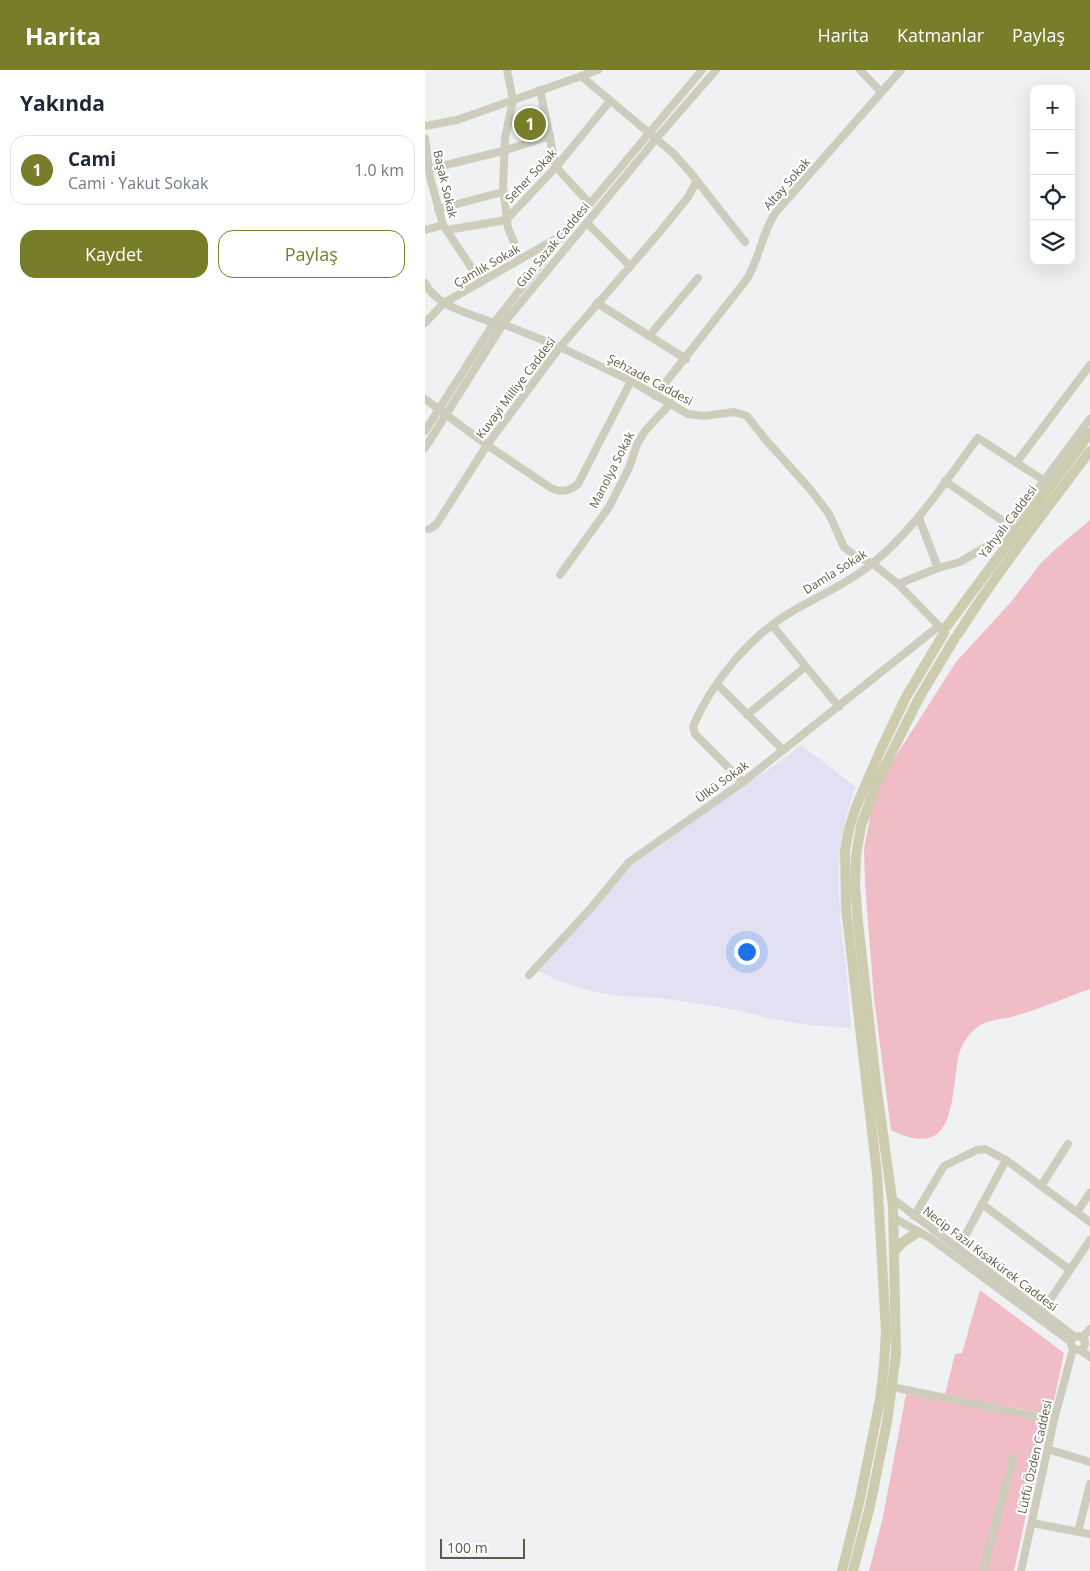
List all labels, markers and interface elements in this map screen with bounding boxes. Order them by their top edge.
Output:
text: Harita [25,19,101,52]
text: Harita [817,23,869,47]
text: Katmanlar [897,23,984,47]
text: Paylaş [1012,23,1065,47]
map controls [1030,85,1075,265]
button: + [1030,85,1075,130]
text: Yakında [20,89,105,117]
pin: 1 [514,105,546,143]
button: − [1030,130,1075,175]
street label: Seher Sokak [501,144,561,207]
text: Cami [68,146,116,172]
street label: Başak Sokak [429,148,462,220]
street label: Altay Sokak [759,154,814,213]
text: 1 [32,159,42,181]
text: 1.0 km [354,159,404,181]
text: Cami · Yakut Sokak [68,172,208,194]
button: locate [1030,175,1075,220]
street label: Gün Sazak Caddesi [512,199,593,291]
button: layers [1030,220,1075,265]
button: Kaydet [20,230,208,278]
button: Paylaş [218,230,405,278]
street label: Çamlık Sokak [450,239,524,291]
street label: Kuvayi Milliye Caddesi [472,334,559,442]
street label: Şehzade Caddesi [604,350,696,409]
street label: Manolya Sokak [585,428,638,511]
street label: Yahyalı Caddesi [975,482,1041,562]
street label: Damla Sokak [800,545,871,598]
street label: Ülkü Sokak [692,756,752,807]
your location [734,939,760,965]
street label: Necip Fazıl Kısakürek Caddesi [919,1202,1061,1315]
street label: Lütfü Özden Caddesi [1013,1398,1056,1515]
scale bar [440,1536,525,1559]
text: 100 m [447,1538,488,1557]

